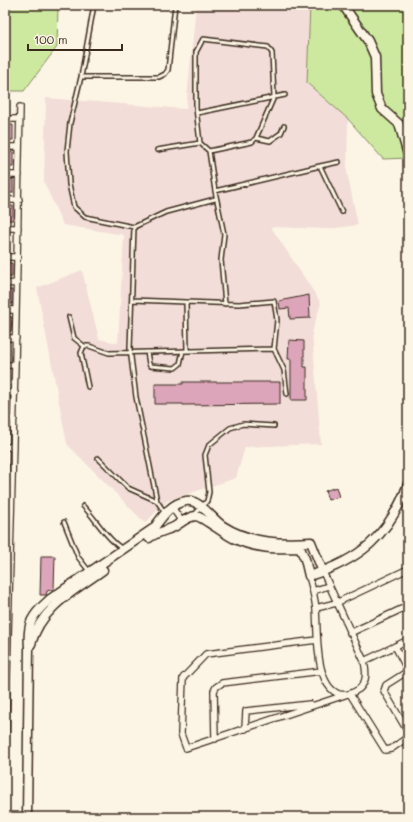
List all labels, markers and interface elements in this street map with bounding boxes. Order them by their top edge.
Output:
scale bar [28,26,122,52]
text: 100 m [34,31,68,47]

